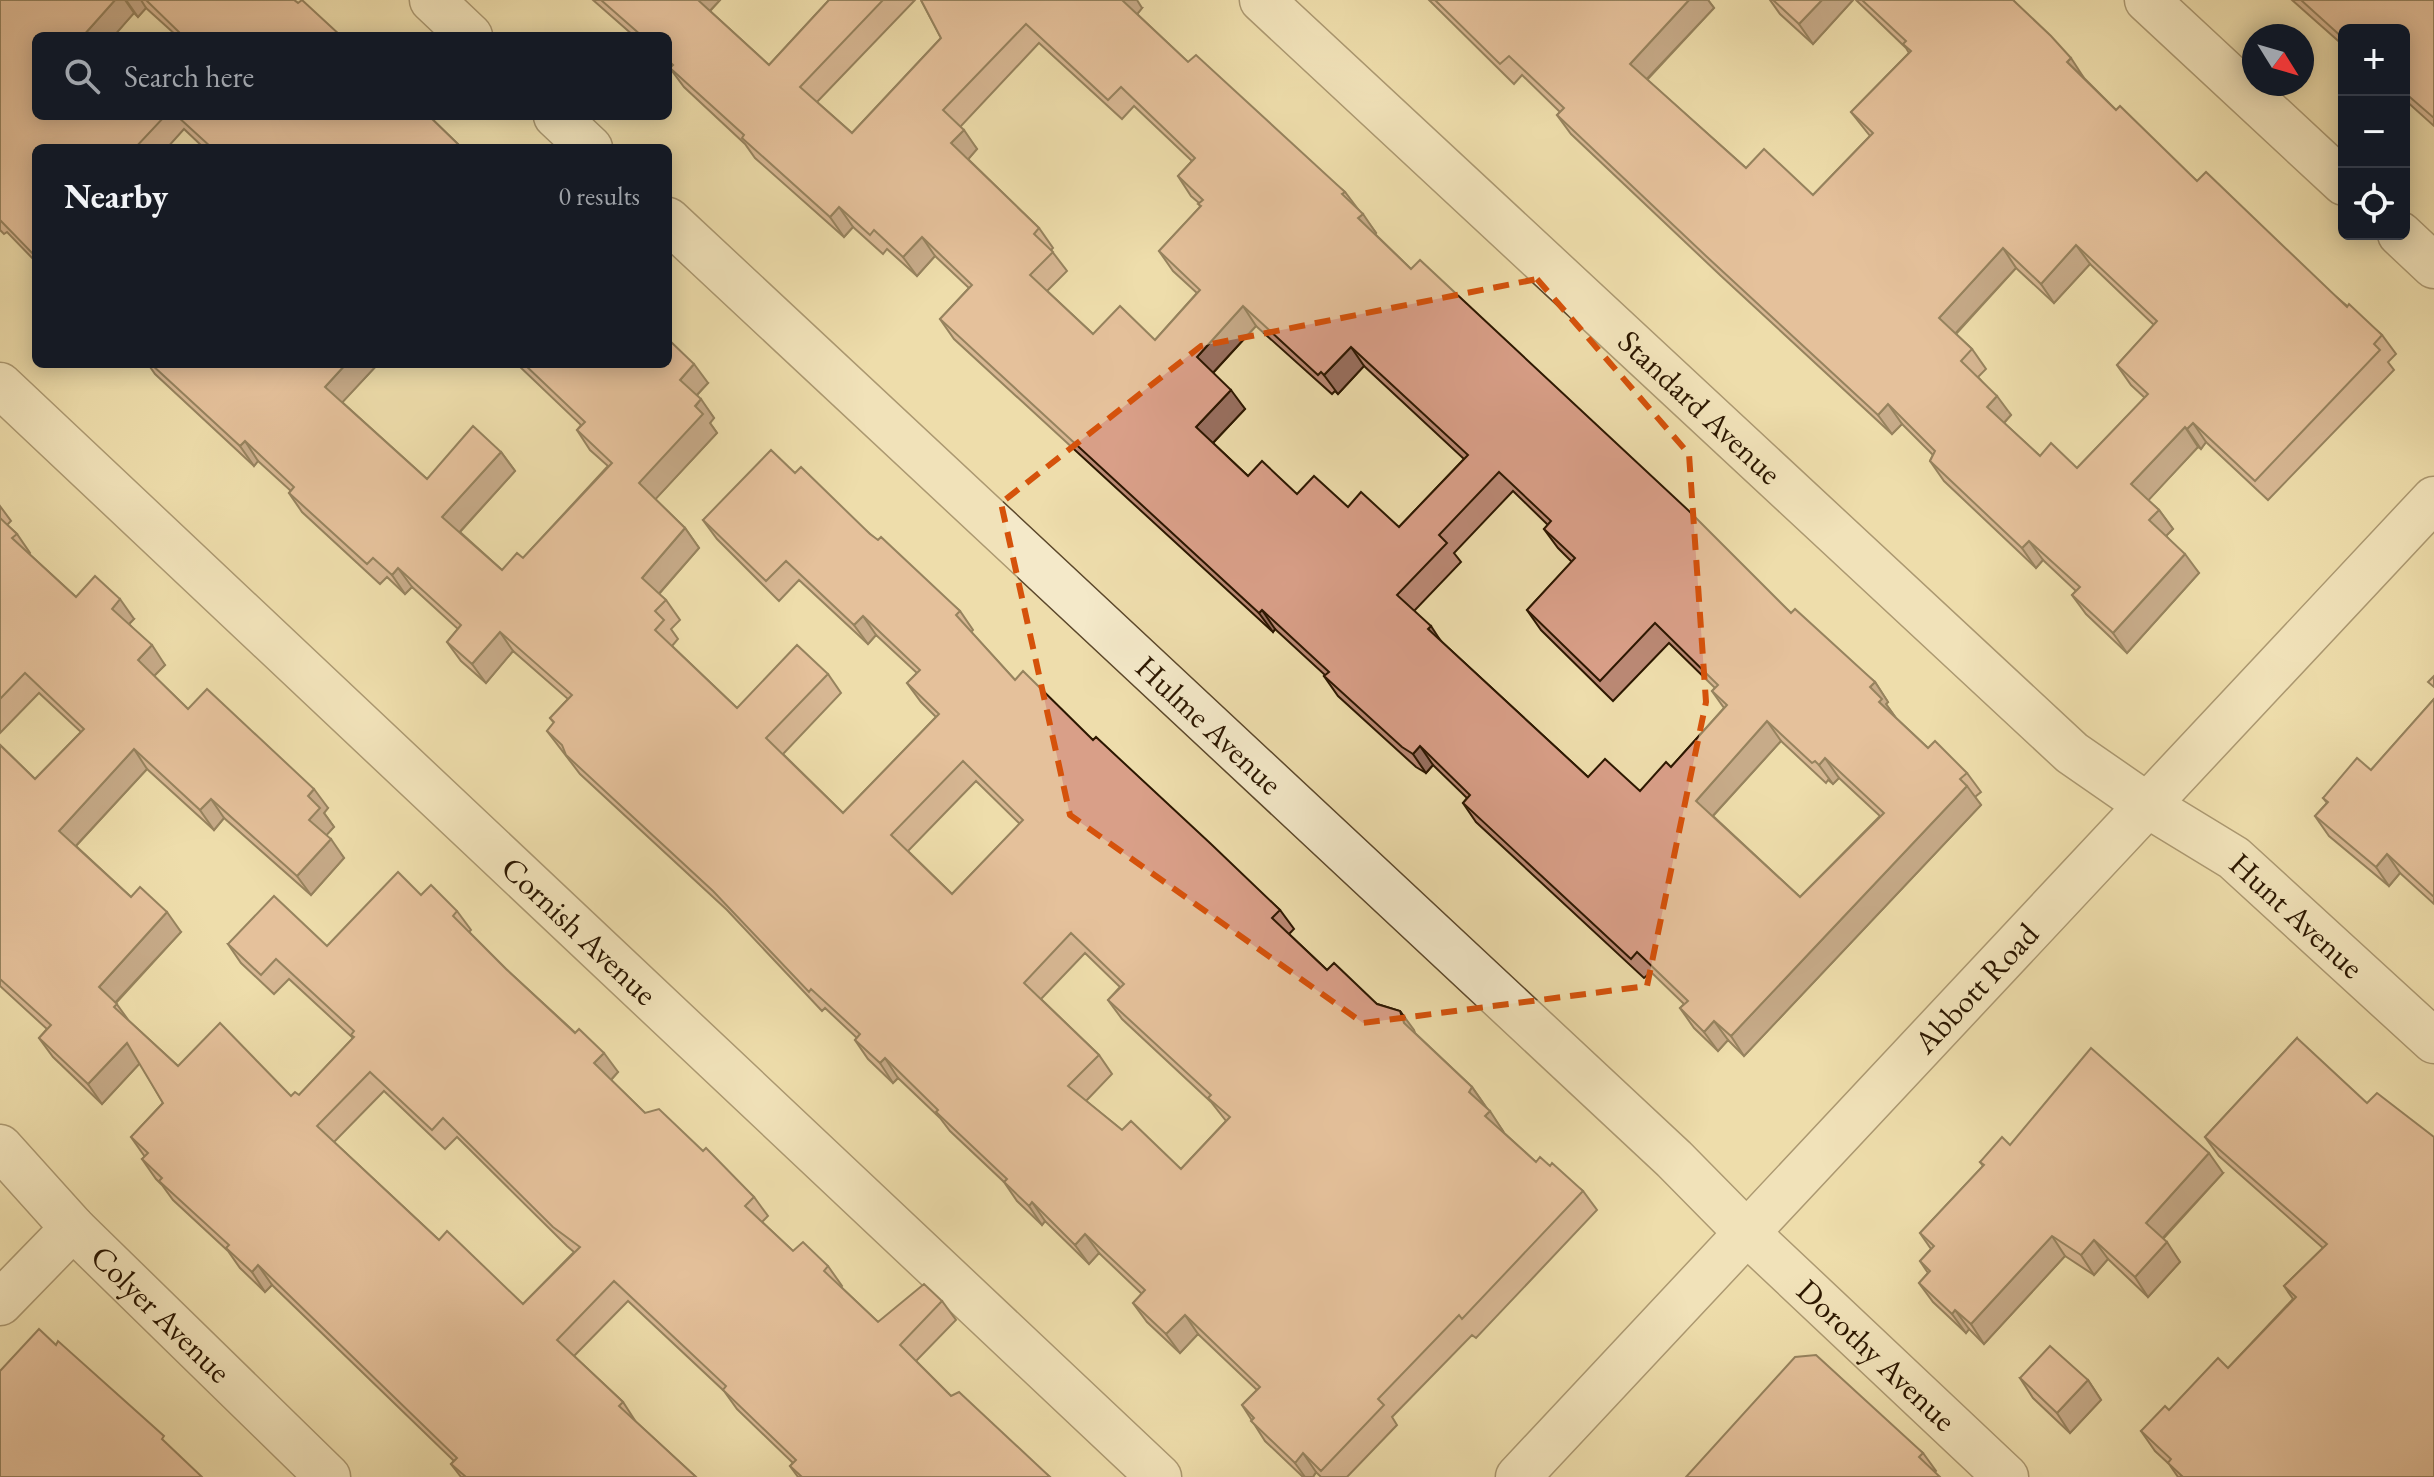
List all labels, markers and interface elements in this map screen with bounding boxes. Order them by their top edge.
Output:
north arrow [2242,24,2314,96]
map controls [2338,24,2410,240]
button: + [2338,24,2410,96]
search box [32,32,672,120]
icon: search [60,54,104,98]
text: Search here [124,57,254,96]
button: − [2338,96,2410,168]
button: locate [2338,168,2410,240]
text: Nearby [64,174,168,218]
text: 0 results [559,179,640,213]
street label: Standard Avenue [1609,321,1791,494]
street label: Hulme Avenue [1127,646,1291,804]
street label: Hunt Avenue [2220,843,2373,988]
street label: Cornish Avenue [492,847,666,1014]
street label: Abbott Road [1904,913,2048,1063]
street label: Colyer Avenue [82,1236,240,1392]
street label: Dorothy Avenue [1788,1270,1965,1440]

